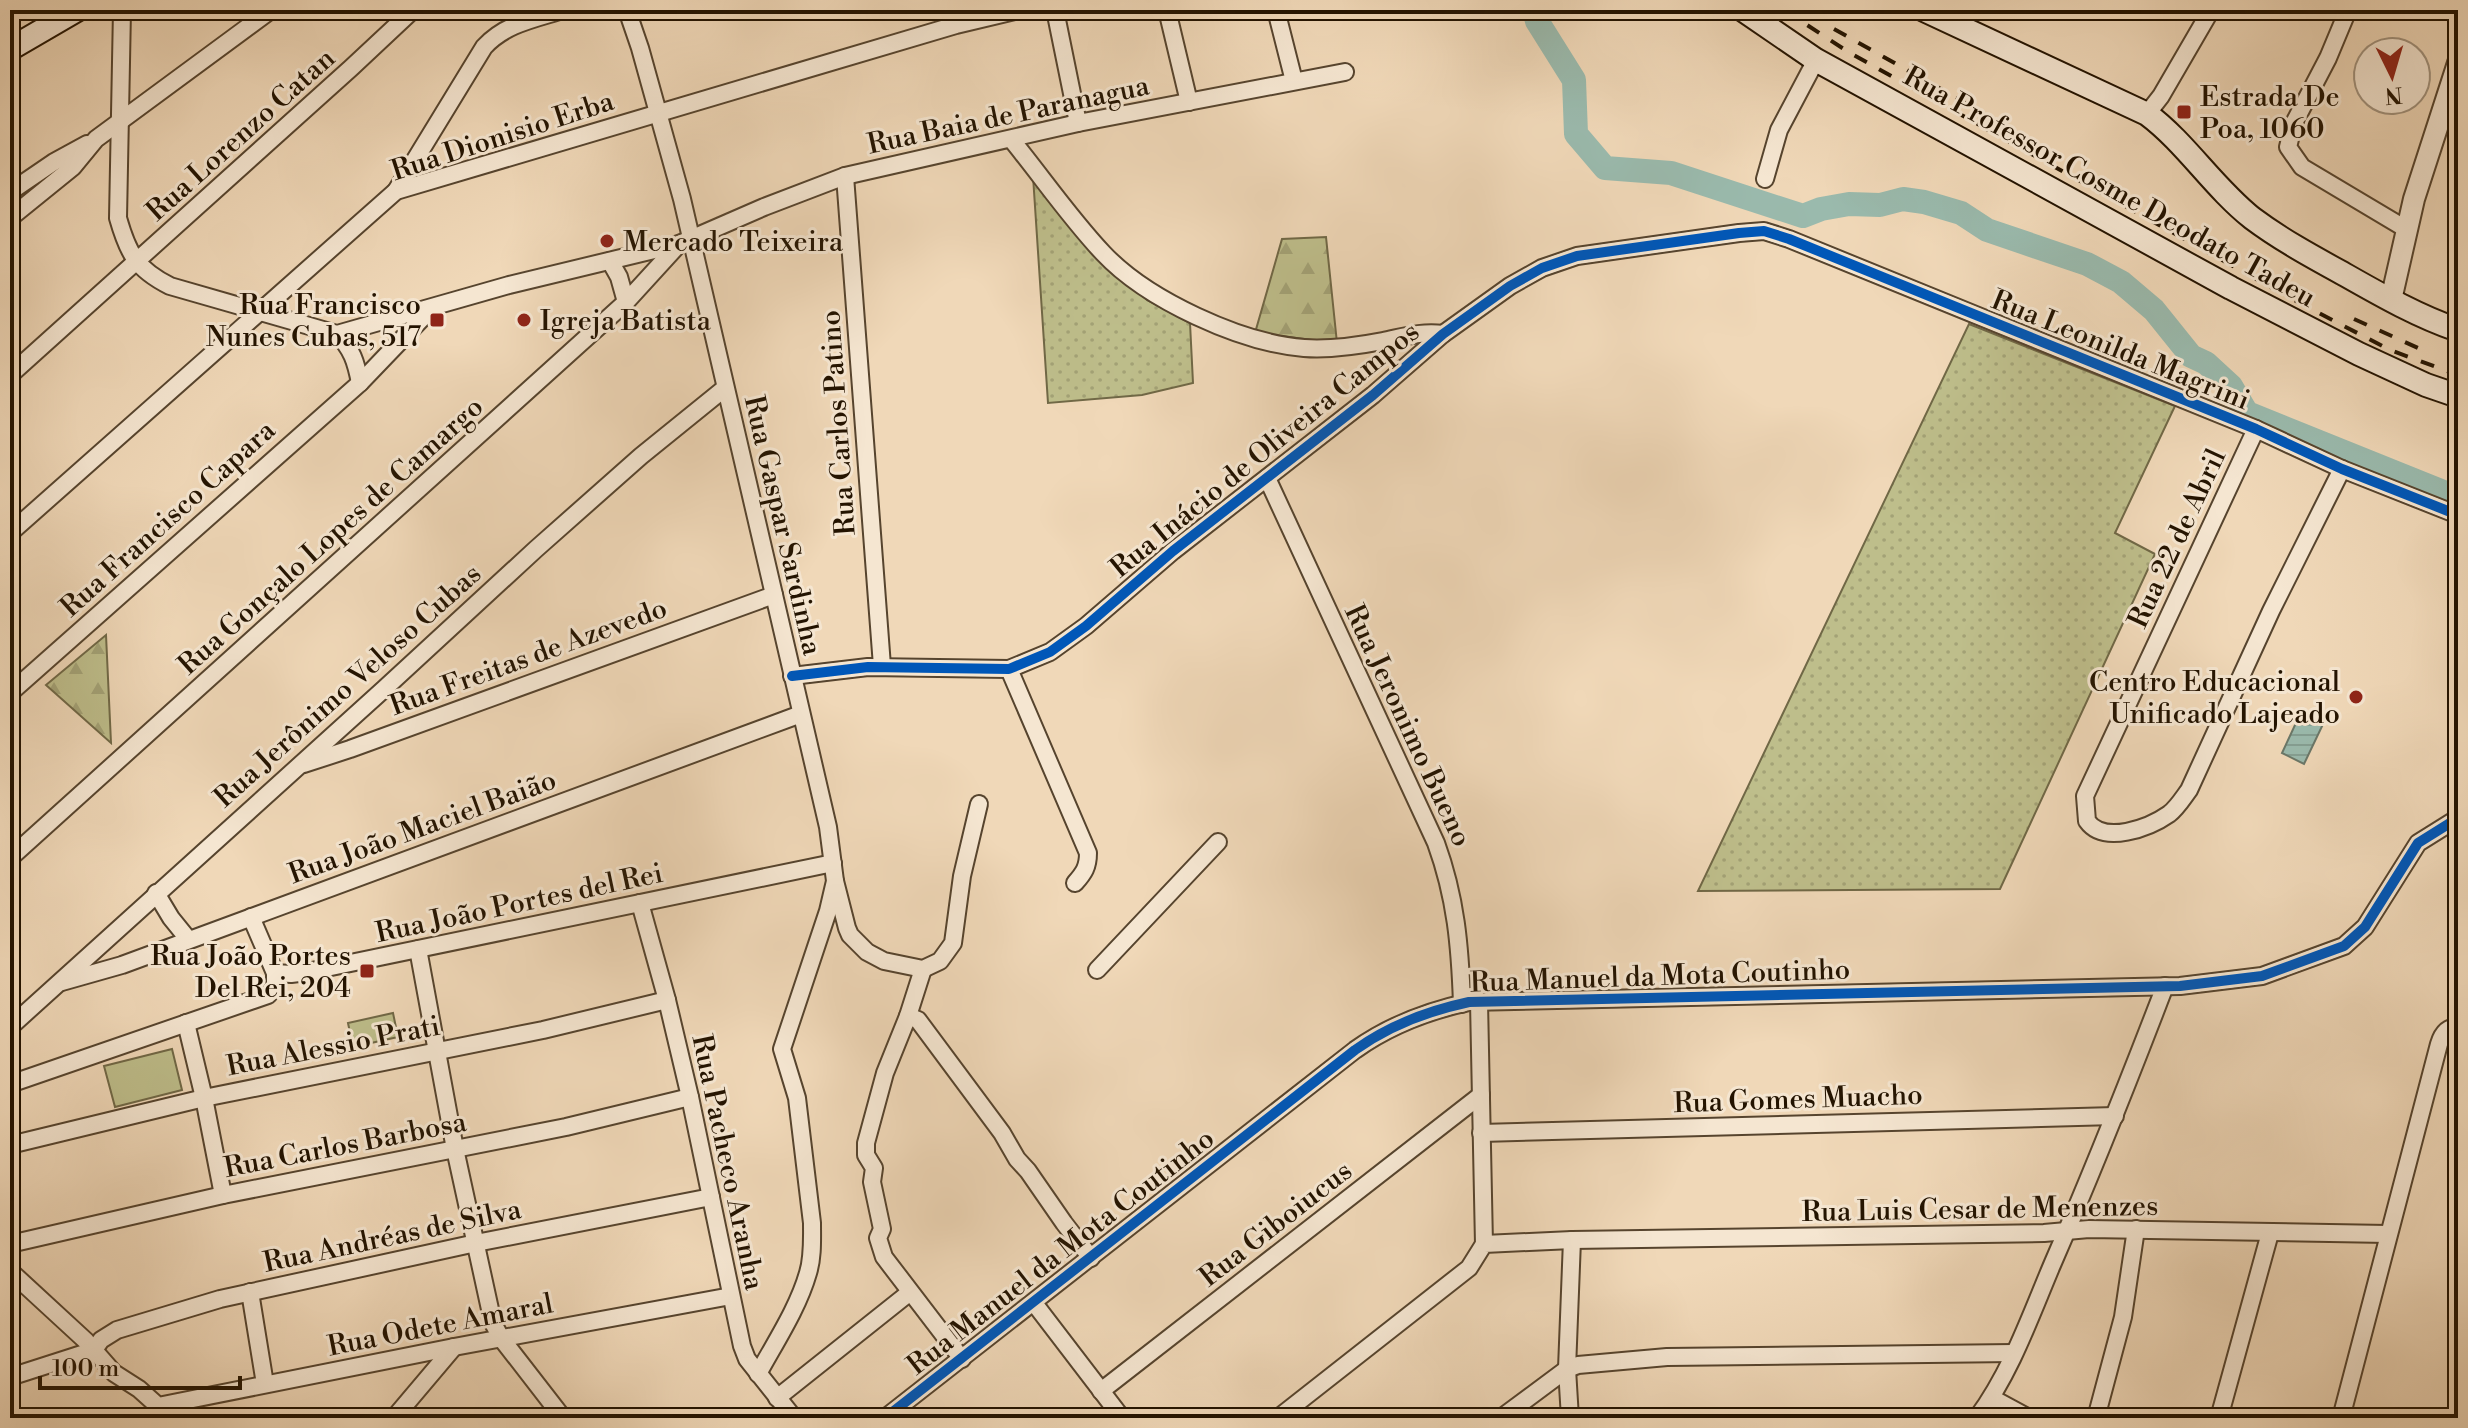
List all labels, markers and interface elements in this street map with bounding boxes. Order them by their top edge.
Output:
north arrow [2352,36,2432,116]
street label: Rua Lorenzo Catan [139,41,343,229]
street label: Rua Professor Cosme Deodato Tadeu [1897,59,2322,316]
street label: Rua Baia de Paranagua [864,68,1153,162]
place label: Estrada De Poa, 1060 [2200,80,2340,147]
text: N [2383,80,2403,109]
street label: Rua Dionisio Erba [387,84,619,189]
marker: Estrada De Poa, 1060 [2175,103,2193,121]
place label: Mercado Teixeira [623,225,844,260]
marker: Mercado Teixeira [598,232,616,250]
street label: Rua Leonilda Magrini [1986,283,2255,418]
place label: Rua Francisco Nunes Cubas, 517 [206,288,421,355]
place label: Igreja Batista [540,304,712,339]
street label: Rua Carlos Patino [813,309,864,537]
marker: Rua Francisco Nunes Cubas, 517 [428,311,446,329]
marker: Igreja Batista [515,311,533,329]
street label: Rua Inácio de Oliveira Campos [1103,315,1427,586]
street label: Rua Gonçalo Lopes de Camargo [171,390,491,683]
street label: Rua Gaspar Sardinha [736,392,830,659]
street label: Rua Francisco Capara [53,413,283,625]
street label: Rua 22 de Abril [2121,444,2234,634]
street label: Rua Jerônimo Veloso Cubas [207,557,489,816]
street label: Rua Freitas de Azevedo [385,591,672,724]
street label: Rua Jeronimo Bueno [1336,599,1479,852]
place label: Centro Educacional Unificado Lajeado [2089,665,2340,732]
marker: Centro Educacional Unificado Lajeado [2347,688,2365,706]
street label: Rua João Maciel Baião [284,763,561,892]
street label: Rua João Portes del Rei [372,856,666,951]
place label: Rua João Portes Del Rei, 204 [150,939,351,1006]
street label: Rua Manuel da Mota Coutinho [1469,952,1851,1001]
marker: Rua João Portes Del Rei, 204 [358,962,376,980]
street label: Rua Alessio Prati [224,1009,443,1084]
street label: Rua Pacheco Aranha [683,1031,772,1294]
street label: Rua Gomes Muacho [1673,1078,1923,1121]
street label: Rua Carlos Barbosa [221,1105,470,1186]
street label: Rua Manuel da Mota Coutinho [900,1121,1222,1383]
street label: Rua Giboiucus [1192,1154,1359,1295]
street label: Rua Luis Cesar de Menenzes [1801,1189,2159,1230]
street label: Rua Andréas de Silva [260,1192,525,1281]
street label: Rua Odete Amaral [324,1286,556,1365]
scale bar [40,1340,240,1390]
text: 100 m [52,1354,119,1384]

